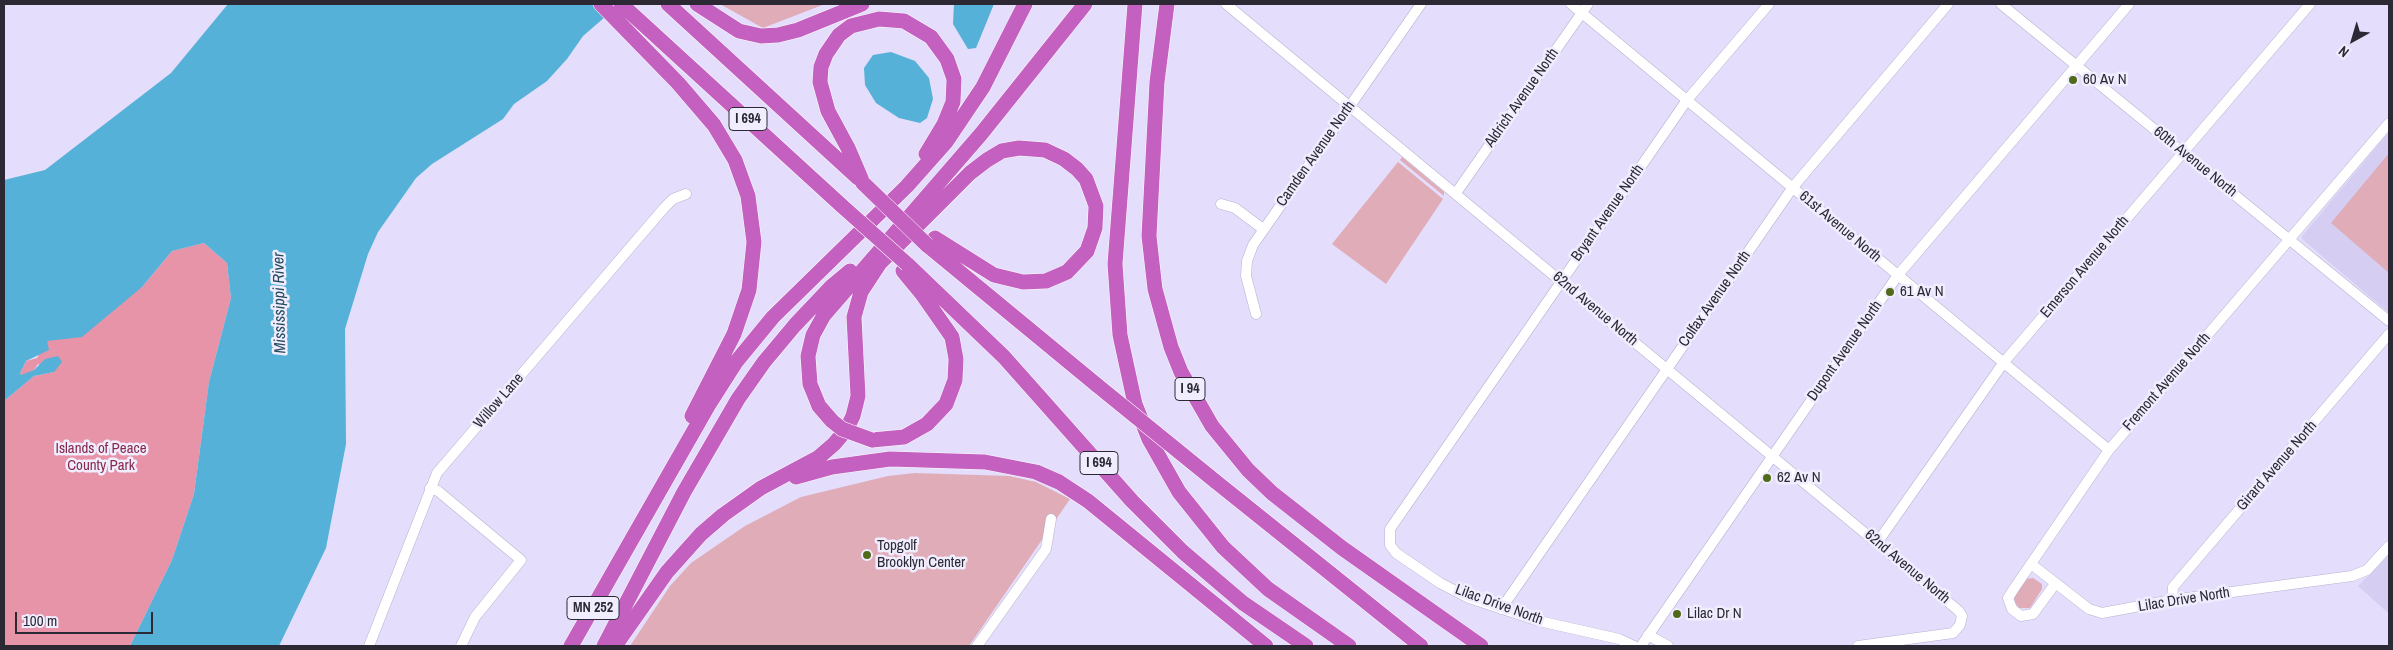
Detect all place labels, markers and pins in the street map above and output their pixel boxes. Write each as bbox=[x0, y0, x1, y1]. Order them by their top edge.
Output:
place label: 60 Av N bbox=[2083, 71, 2127, 89]
marker: 60 Av N bbox=[2067, 74, 2079, 86]
place label: 61 Av N bbox=[1900, 283, 1944, 301]
marker: 61 Av N bbox=[1884, 286, 1896, 298]
place label: 62 Av N bbox=[1777, 469, 1821, 487]
marker: 62 Av N bbox=[1761, 472, 1773, 484]
place label: Topgolf Brooklyn Center bbox=[877, 537, 965, 572]
marker: Topgolf Brooklyn Center bbox=[861, 549, 873, 561]
place label: Lilac Dr N bbox=[1687, 605, 1742, 623]
marker: Lilac Dr N bbox=[1671, 608, 1683, 620]

